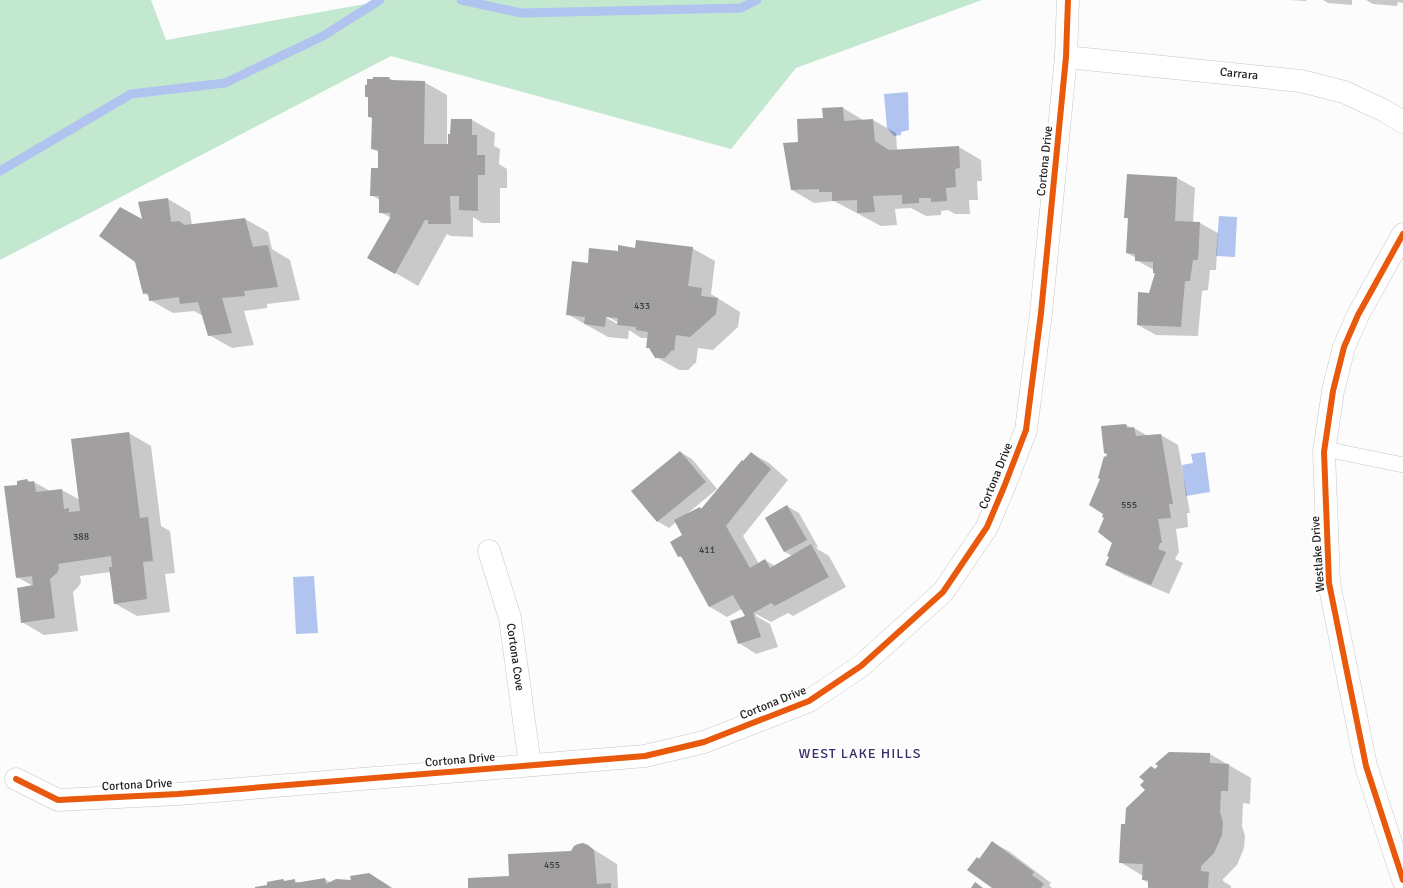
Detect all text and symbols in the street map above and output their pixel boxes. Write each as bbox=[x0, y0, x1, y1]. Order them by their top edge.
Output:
street label: Carrara bbox=[1219, 65, 1259, 83]
street label: Cortona Drive bbox=[1034, 125, 1056, 197]
house number: 433 bbox=[634, 300, 650, 312]
street label: Cortona Drive bbox=[976, 440, 1016, 512]
house number: 555 bbox=[1121, 499, 1137, 511]
street label: Westlake Drive bbox=[1308, 516, 1328, 592]
house number: 388 bbox=[73, 531, 89, 543]
house number: 411 bbox=[699, 544, 715, 556]
street label: Cortona Cove bbox=[503, 622, 527, 692]
street label: Cortona Drive bbox=[737, 683, 809, 723]
district label: WEST LAKE HILLS bbox=[799, 745, 921, 762]
street label: Cortona Drive bbox=[424, 749, 496, 771]
street label: Cortona Drive bbox=[101, 776, 173, 794]
house number: 455 bbox=[544, 859, 560, 871]

